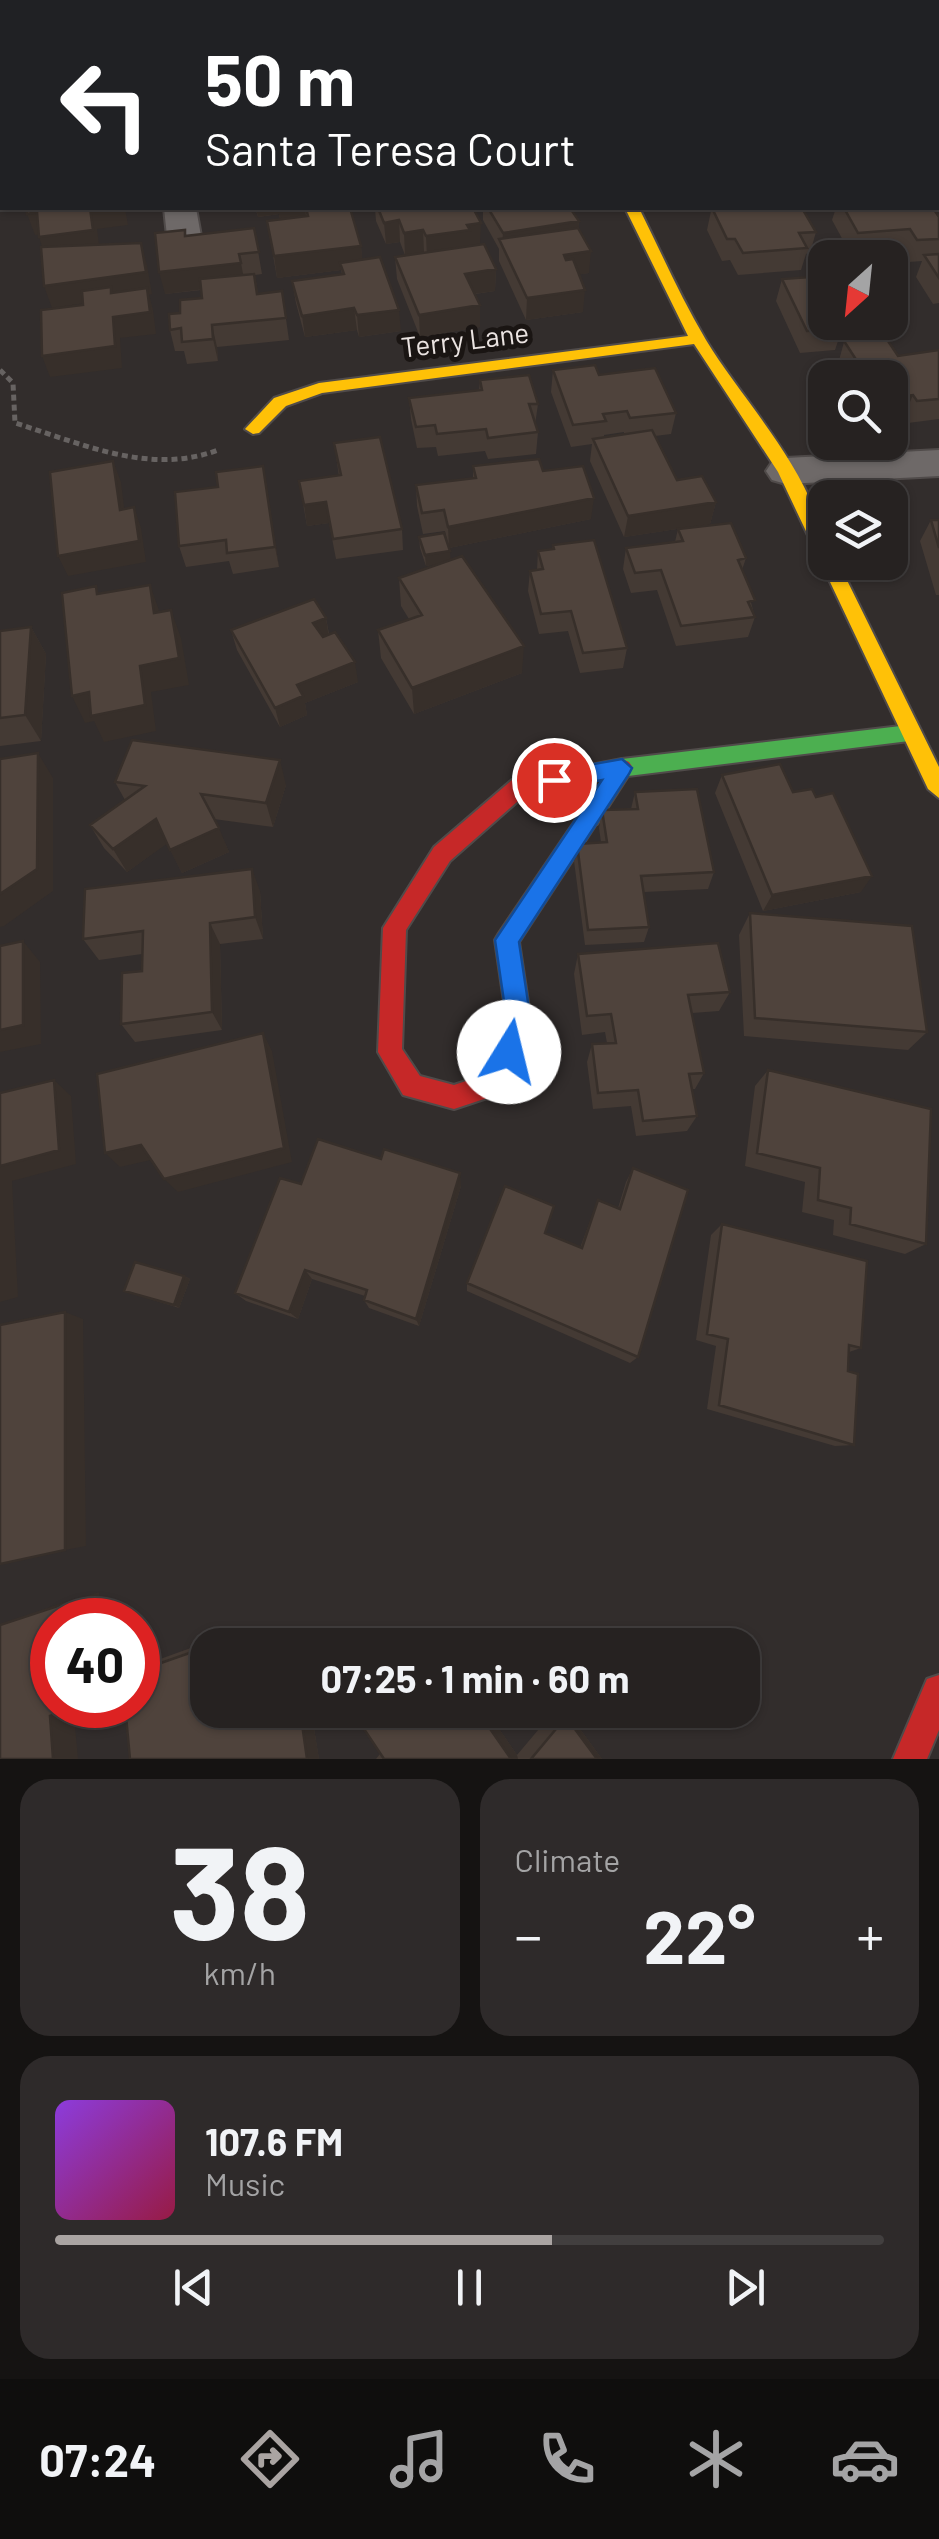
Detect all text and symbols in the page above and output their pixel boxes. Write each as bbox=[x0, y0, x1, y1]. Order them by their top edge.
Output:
text: 50 m bbox=[205, 36, 355, 120]
icon: left bbox=[40, 40, 170, 170]
text: Santa Teresa Court bbox=[205, 121, 576, 175]
north arrow bbox=[808, 240, 908, 340]
map controls bbox=[808, 240, 908, 580]
street label: Terry Lane bbox=[399, 314, 531, 364]
button: search bbox=[808, 360, 908, 460]
button: layers bbox=[808, 480, 908, 580]
pin bbox=[512, 738, 597, 823]
icon: arrive bbox=[527, 753, 582, 808]
position arrow bbox=[457, 1000, 561, 1104]
speed limit sign: 40 bbox=[30, 1598, 160, 1728]
text: 07:25 · 1 min · 60 m bbox=[320, 1655, 630, 1701]
text: 38 bbox=[169, 1810, 310, 1966]
text: Climate bbox=[515, 1840, 620, 1878]
text: 22° bbox=[643, 1889, 755, 1979]
text: − bbox=[515, 1901, 542, 1967]
text: + bbox=[856, 1901, 884, 1967]
text: km/h bbox=[204, 1953, 276, 1991]
text: 107.6 FM bbox=[205, 2118, 343, 2164]
text: Music bbox=[205, 2164, 285, 2202]
icon: previous bbox=[166, 2260, 221, 2315]
icon: pause bbox=[442, 2260, 497, 2315]
icon: next bbox=[718, 2260, 773, 2315]
icon: directions bbox=[235, 2424, 305, 2494]
icon: music bbox=[384, 2424, 454, 2494]
icon: phone bbox=[532, 2424, 602, 2494]
icon: climate bbox=[681, 2424, 751, 2494]
icon: car bbox=[830, 2424, 900, 2494]
text: 07:24 bbox=[39, 2432, 156, 2486]

